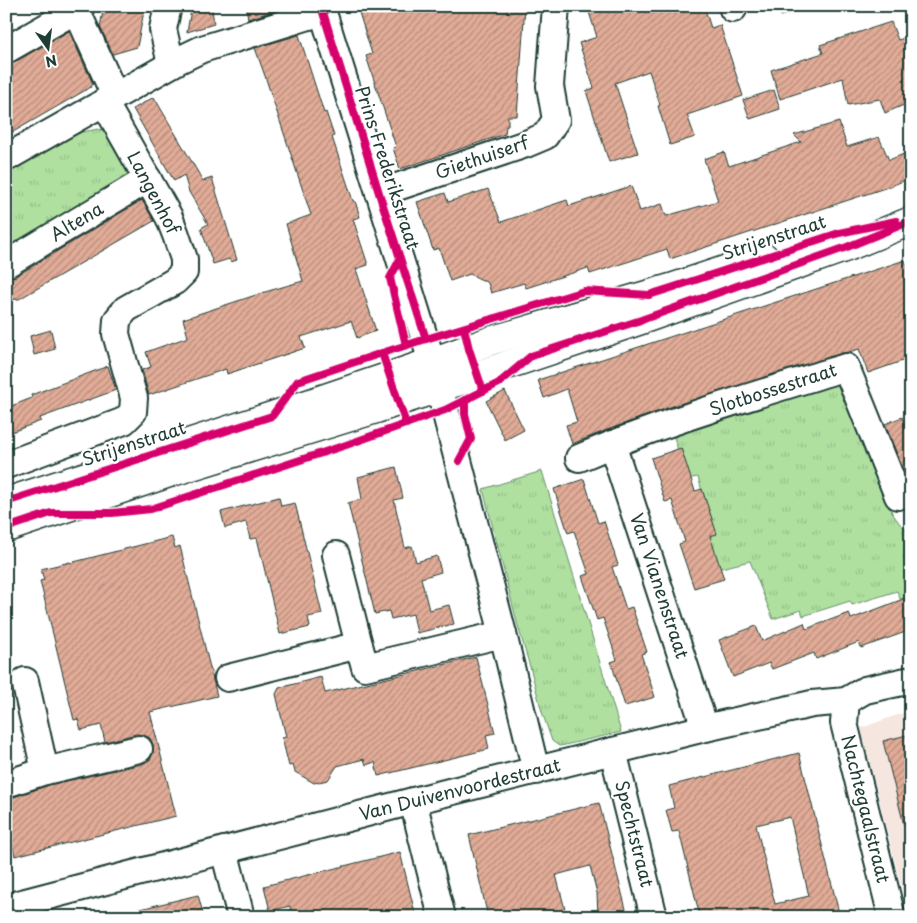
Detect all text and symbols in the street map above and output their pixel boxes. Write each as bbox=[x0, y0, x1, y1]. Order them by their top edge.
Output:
north arrow bbox=[22, 22, 72, 72]
text: N bbox=[43, 50, 59, 73]
street label: Prins Frederikstraat bbox=[349, 82, 428, 253]
street label: Giethuiserf bbox=[431, 127, 533, 185]
street label: Langenhof bbox=[121, 146, 188, 240]
street label: Altena bbox=[44, 194, 109, 247]
street label: Strijenstraat bbox=[718, 207, 829, 266]
street label: Slotbossestraat bbox=[705, 355, 840, 422]
street label: Strijenstraat bbox=[78, 413, 189, 472]
street label: Van Vianenstraat bbox=[624, 509, 697, 662]
street label: Nachtegaalstraat bbox=[835, 732, 898, 886]
street label: Van Duivenvoordestraat bbox=[356, 750, 563, 827]
street label: Spechtstraat bbox=[609, 777, 662, 890]

